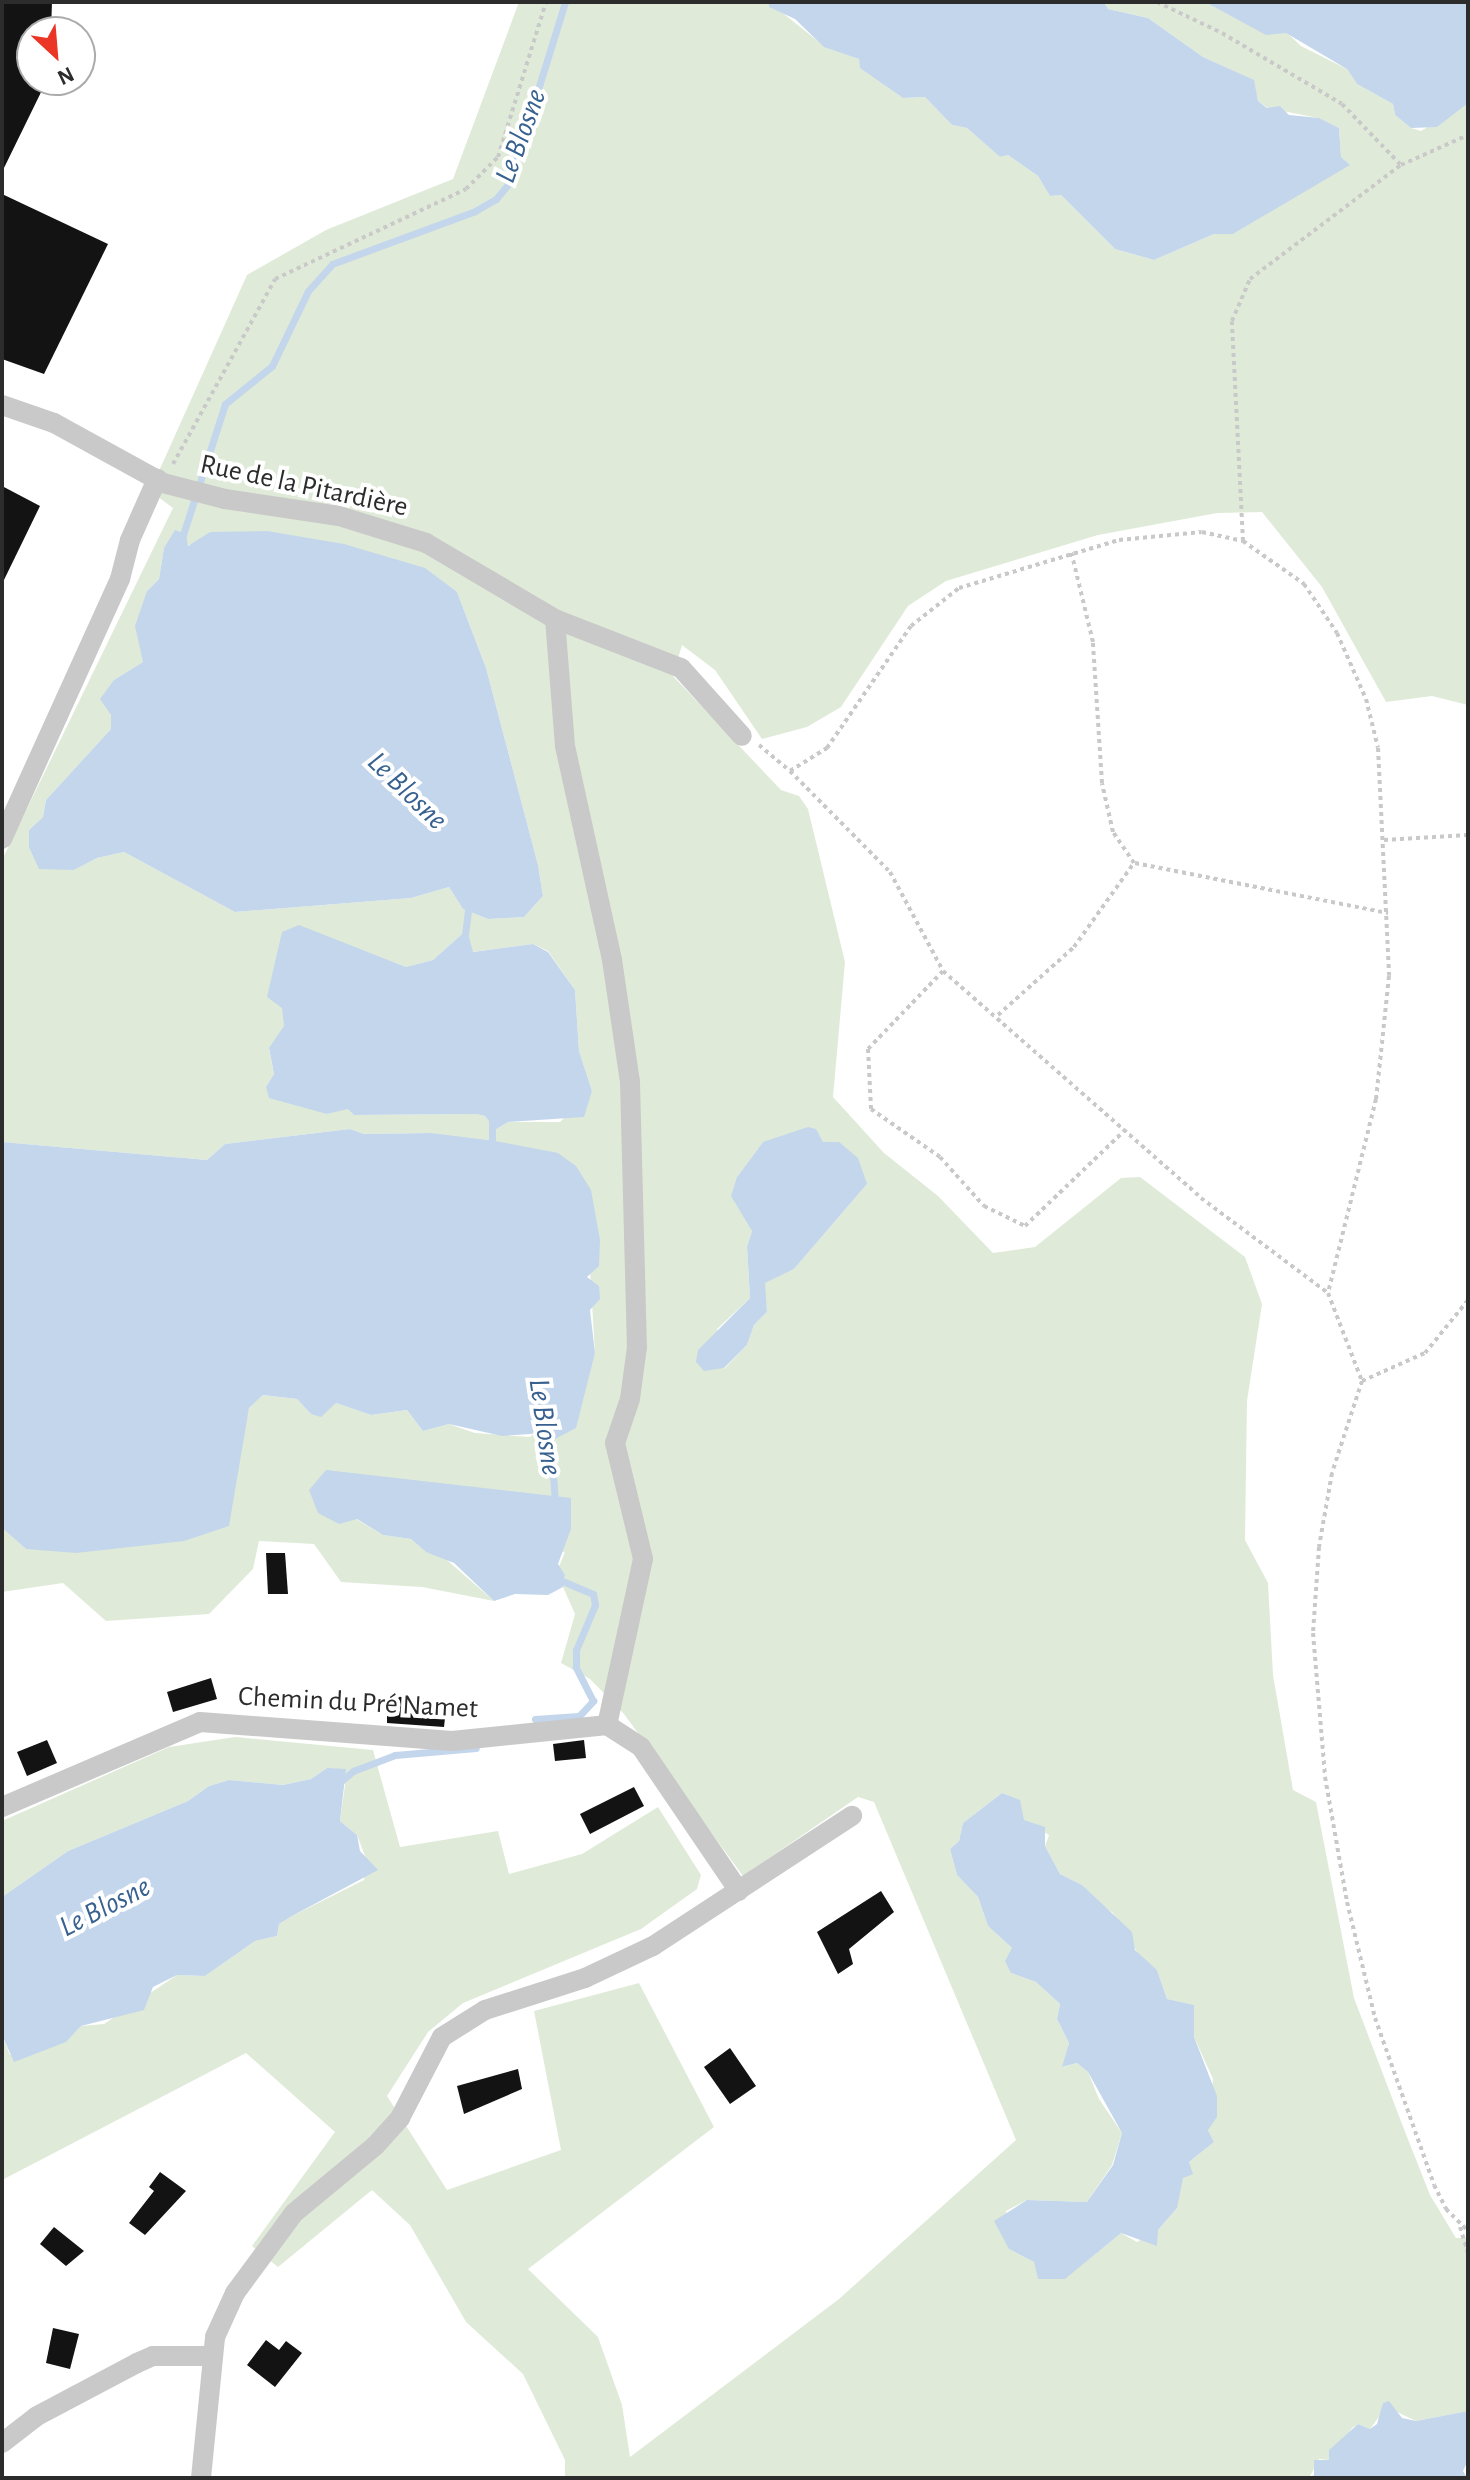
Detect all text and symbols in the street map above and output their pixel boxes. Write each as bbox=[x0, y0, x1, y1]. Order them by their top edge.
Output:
north arrow bbox=[16, 16, 96, 96]
text: N bbox=[54, 63, 77, 89]
water label: Le Blosne bbox=[487, 84, 555, 188]
street label: Rue de la Pitardière bbox=[197, 448, 411, 524]
water label: Le Blosne bbox=[359, 744, 455, 838]
water label: Le Blosne bbox=[520, 1376, 570, 1478]
street label: Chemin du Pré Namet bbox=[237, 1680, 479, 1726]
water label: Le Blosne bbox=[53, 1869, 157, 1945]

